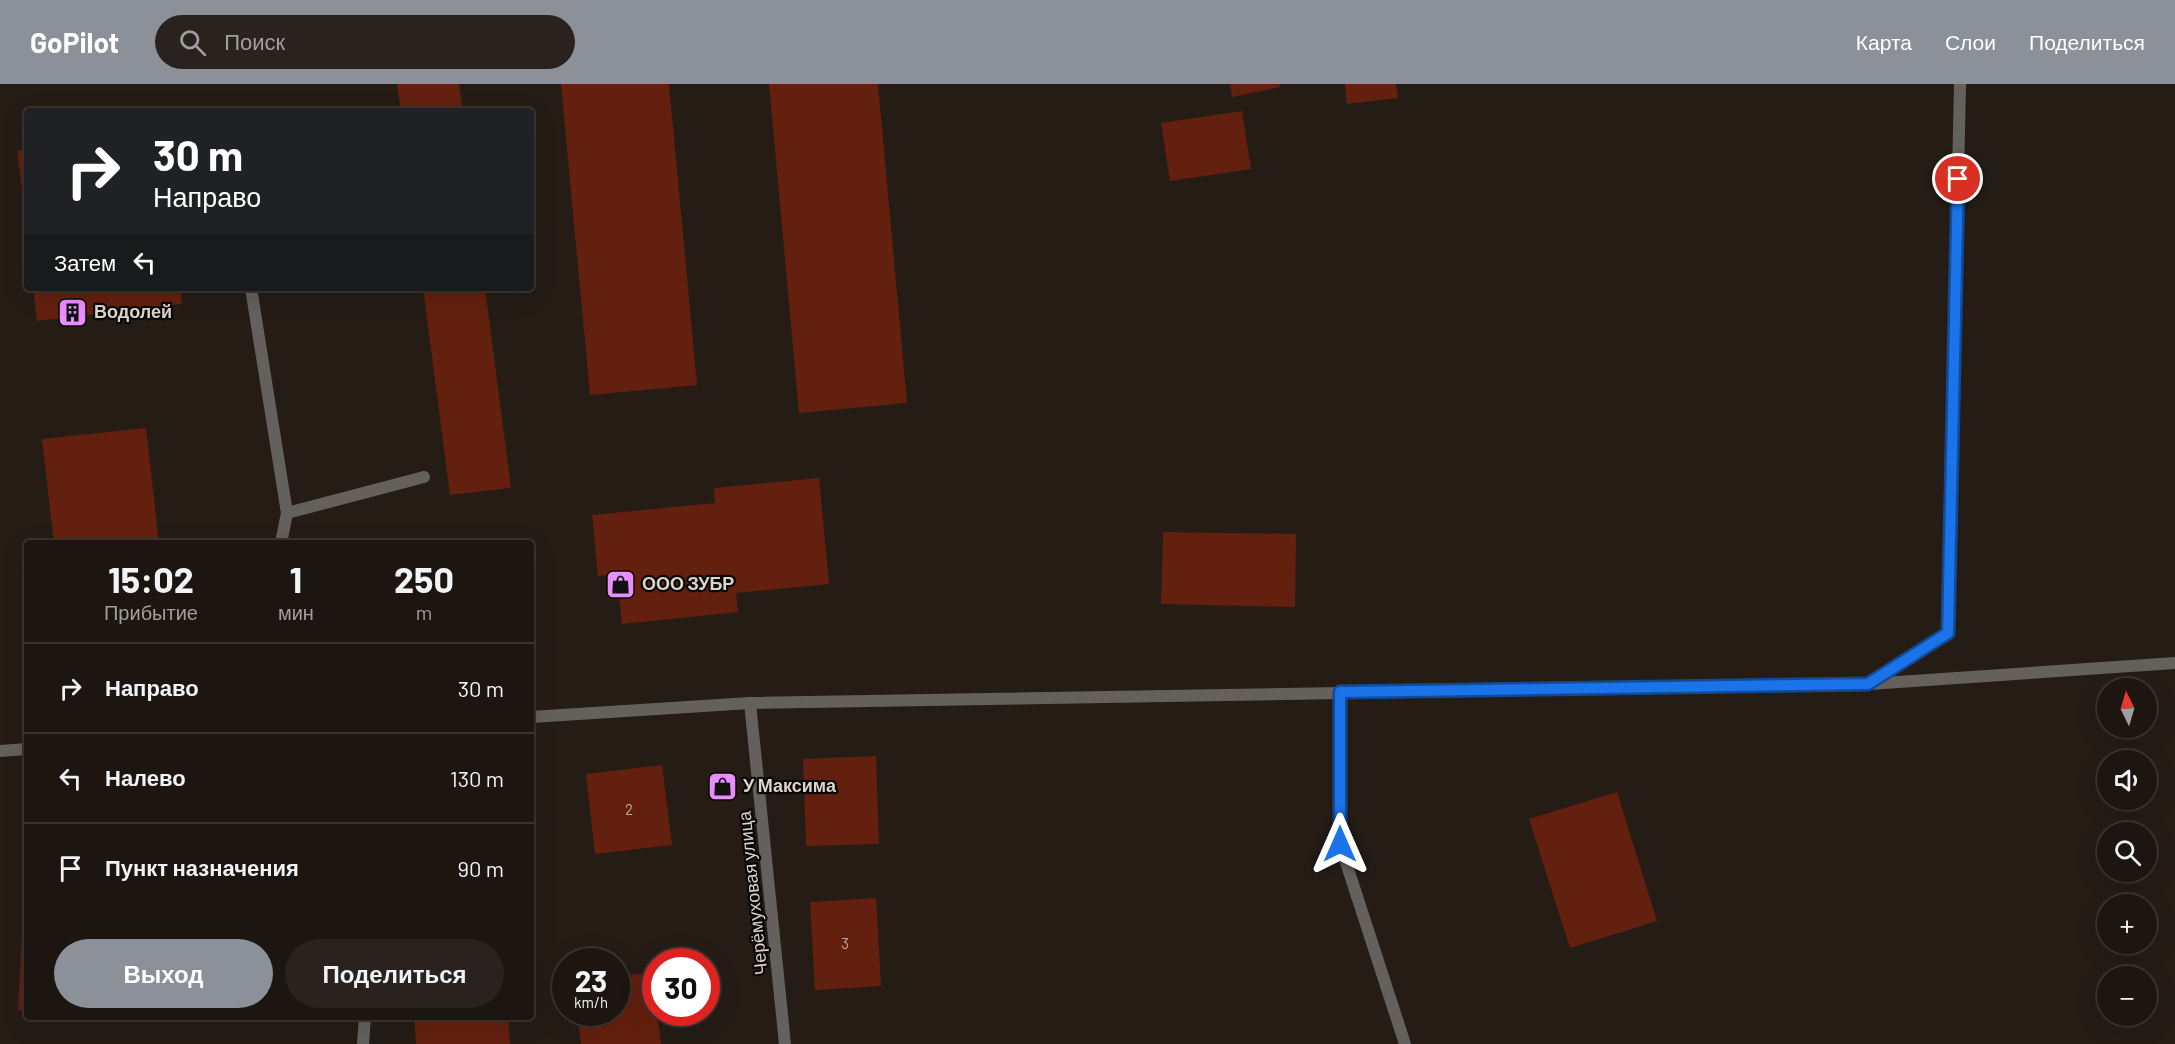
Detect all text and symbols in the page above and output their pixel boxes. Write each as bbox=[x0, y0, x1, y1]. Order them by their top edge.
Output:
search box bbox=[155, 15, 575, 69]
text: GoPilot bbox=[30, 25, 119, 59]
icon: search bbox=[176, 26, 209, 59]
text: Поиск bbox=[224, 28, 285, 54]
text: Карта bbox=[1856, 29, 1912, 54]
text: Слои bbox=[1945, 29, 1996, 54]
text: Поделиться bbox=[2029, 29, 2145, 54]
text: 30 m bbox=[153, 129, 243, 179]
icon: right bbox=[54, 132, 132, 210]
pin bbox=[1932, 153, 1983, 204]
icon: arrive bbox=[1941, 162, 1974, 195]
text: Направо bbox=[153, 180, 261, 212]
icon: left bbox=[128, 246, 161, 279]
text: Затем bbox=[54, 249, 116, 275]
building icon: Водолей bbox=[57, 296, 89, 328]
place label: Водолей bbox=[94, 300, 172, 322]
text: 15:02 bbox=[108, 557, 194, 600]
text: 1 bbox=[290, 557, 302, 600]
text: 250 bbox=[394, 557, 454, 600]
shop icon: ООО ЗУБР bbox=[605, 568, 637, 600]
place label: ООО ЗУБР bbox=[642, 572, 734, 594]
text: Прибытие bbox=[104, 600, 198, 624]
text: мин bbox=[278, 600, 314, 624]
text: m bbox=[416, 600, 432, 624]
icon: right bbox=[54, 672, 87, 705]
text: Направо bbox=[105, 674, 199, 700]
text: 30 m bbox=[458, 675, 504, 701]
north arrow bbox=[2097, 678, 2157, 738]
map controls bbox=[2097, 678, 2157, 1026]
button: sound bbox=[2097, 750, 2157, 810]
icon: left bbox=[54, 762, 87, 795]
text: Налево bbox=[105, 764, 186, 790]
text: 130 m bbox=[450, 765, 504, 791]
shop icon: У Максима bbox=[706, 770, 738, 802]
place label: У Максима bbox=[743, 774, 837, 796]
house number: 2 bbox=[625, 800, 633, 818]
street label: Черёмуховая улица bbox=[732, 809, 772, 976]
position arrow bbox=[1308, 812, 1372, 876]
button: search bbox=[2097, 822, 2157, 882]
icon: arrive bbox=[54, 852, 87, 885]
text: Пункт назначения bbox=[105, 854, 299, 880]
text: 90 m bbox=[458, 855, 504, 881]
button: + bbox=[2097, 894, 2157, 954]
house number: 3 bbox=[841, 934, 849, 952]
button: Выход bbox=[54, 939, 273, 1008]
button: Поделиться bbox=[285, 939, 504, 1008]
speed limit sign: 30 bbox=[642, 948, 720, 1026]
text: 23 bbox=[575, 962, 607, 998]
button: − bbox=[2097, 966, 2157, 1026]
text: km/h bbox=[574, 993, 608, 1011]

